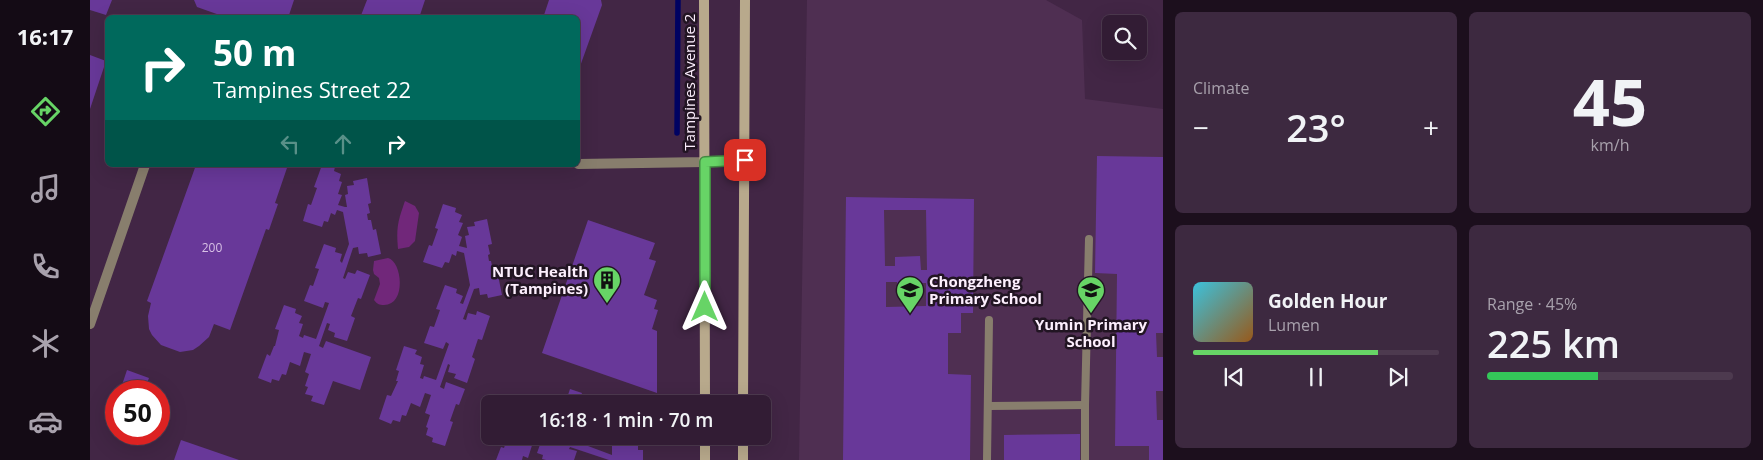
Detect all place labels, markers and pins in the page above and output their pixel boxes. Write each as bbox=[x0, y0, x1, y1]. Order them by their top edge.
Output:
pin bbox=[724, 139, 766, 181]
place label: NTUC Health (Tampines) bbox=[492, 261, 588, 298]
building icon: NTUC Health (Tampines) bbox=[592, 265, 622, 304]
place label: Chongzheng Primary School bbox=[929, 271, 1042, 308]
school or university icon: Chongzheng Primary School bbox=[895, 275, 925, 314]
school or university icon: Yumin Primary School bbox=[1076, 275, 1106, 314]
place label: Yumin Primary School bbox=[1035, 314, 1148, 351]

